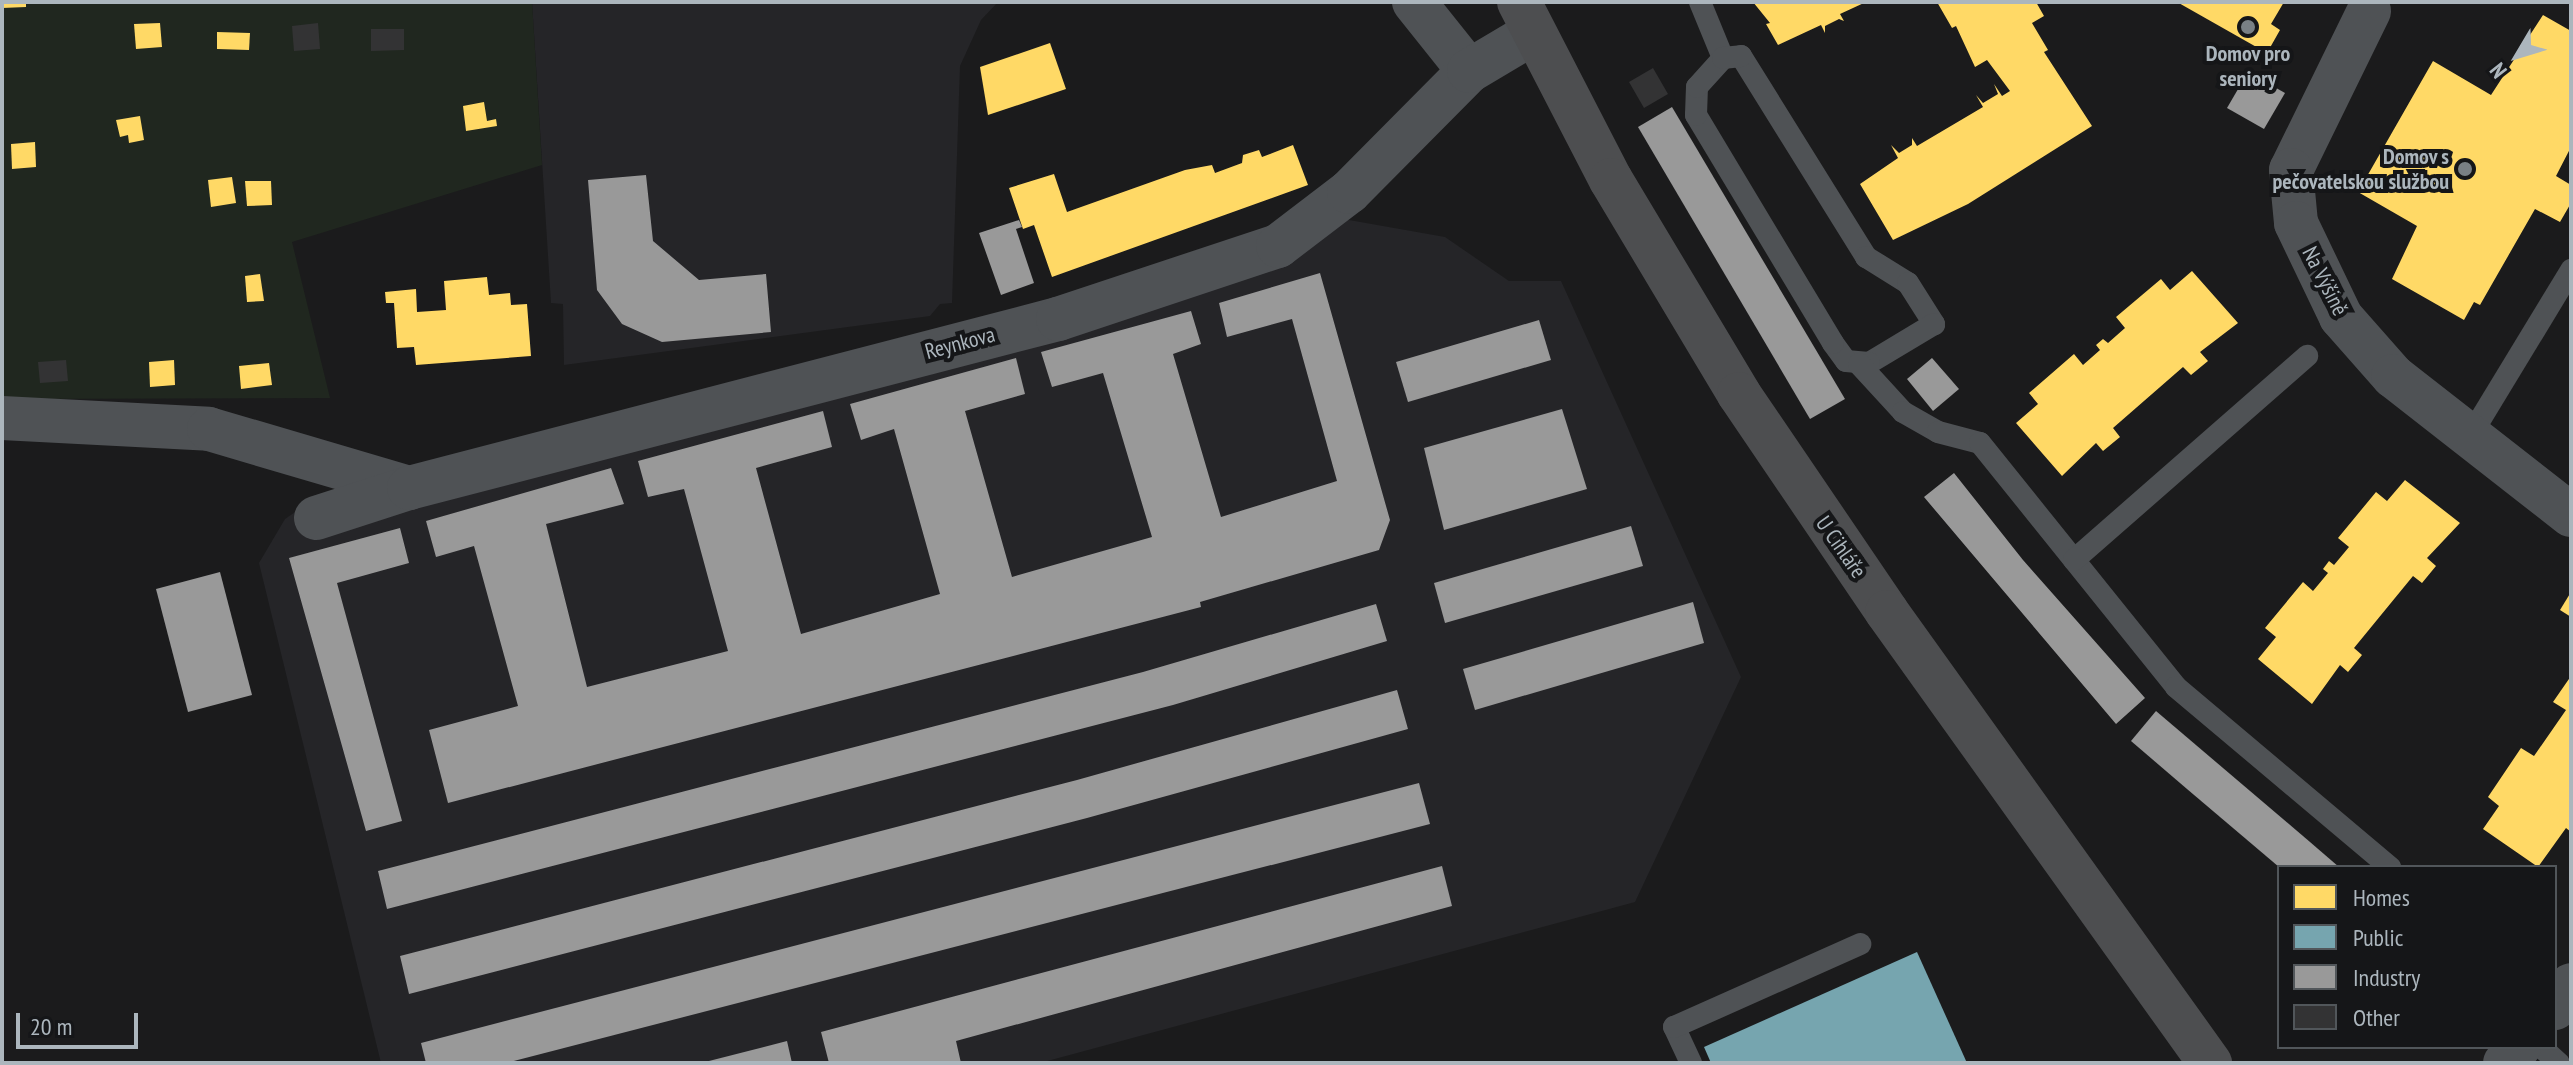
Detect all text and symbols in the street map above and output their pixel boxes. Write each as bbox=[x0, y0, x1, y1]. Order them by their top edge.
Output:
north arrow bbox=[2477, 16, 2557, 96]
marker: Domov pro seniory bbox=[2239, 18, 2257, 36]
place label: Domov pro seniory bbox=[2205, 40, 2291, 92]
text: N bbox=[2483, 57, 2513, 84]
place label: Domov s pečovatelskou službou bbox=[2272, 143, 2449, 194]
marker: Domov s pečovatelskou službou bbox=[2456, 160, 2474, 178]
street label: Na Výšině bbox=[2296, 242, 2354, 320]
street label: Reynkova bbox=[922, 321, 998, 365]
street label: U Cihláře bbox=[1810, 511, 1872, 583]
legend bbox=[2277, 865, 2557, 1049]
text: Homes bbox=[2353, 882, 2410, 913]
text: Public bbox=[2353, 922, 2403, 953]
text: Industry bbox=[2353, 962, 2420, 993]
scale bar bbox=[20, 997, 142, 1047]
text: Other bbox=[2353, 1002, 2400, 1033]
text: 20 m bbox=[30, 1011, 72, 1042]

